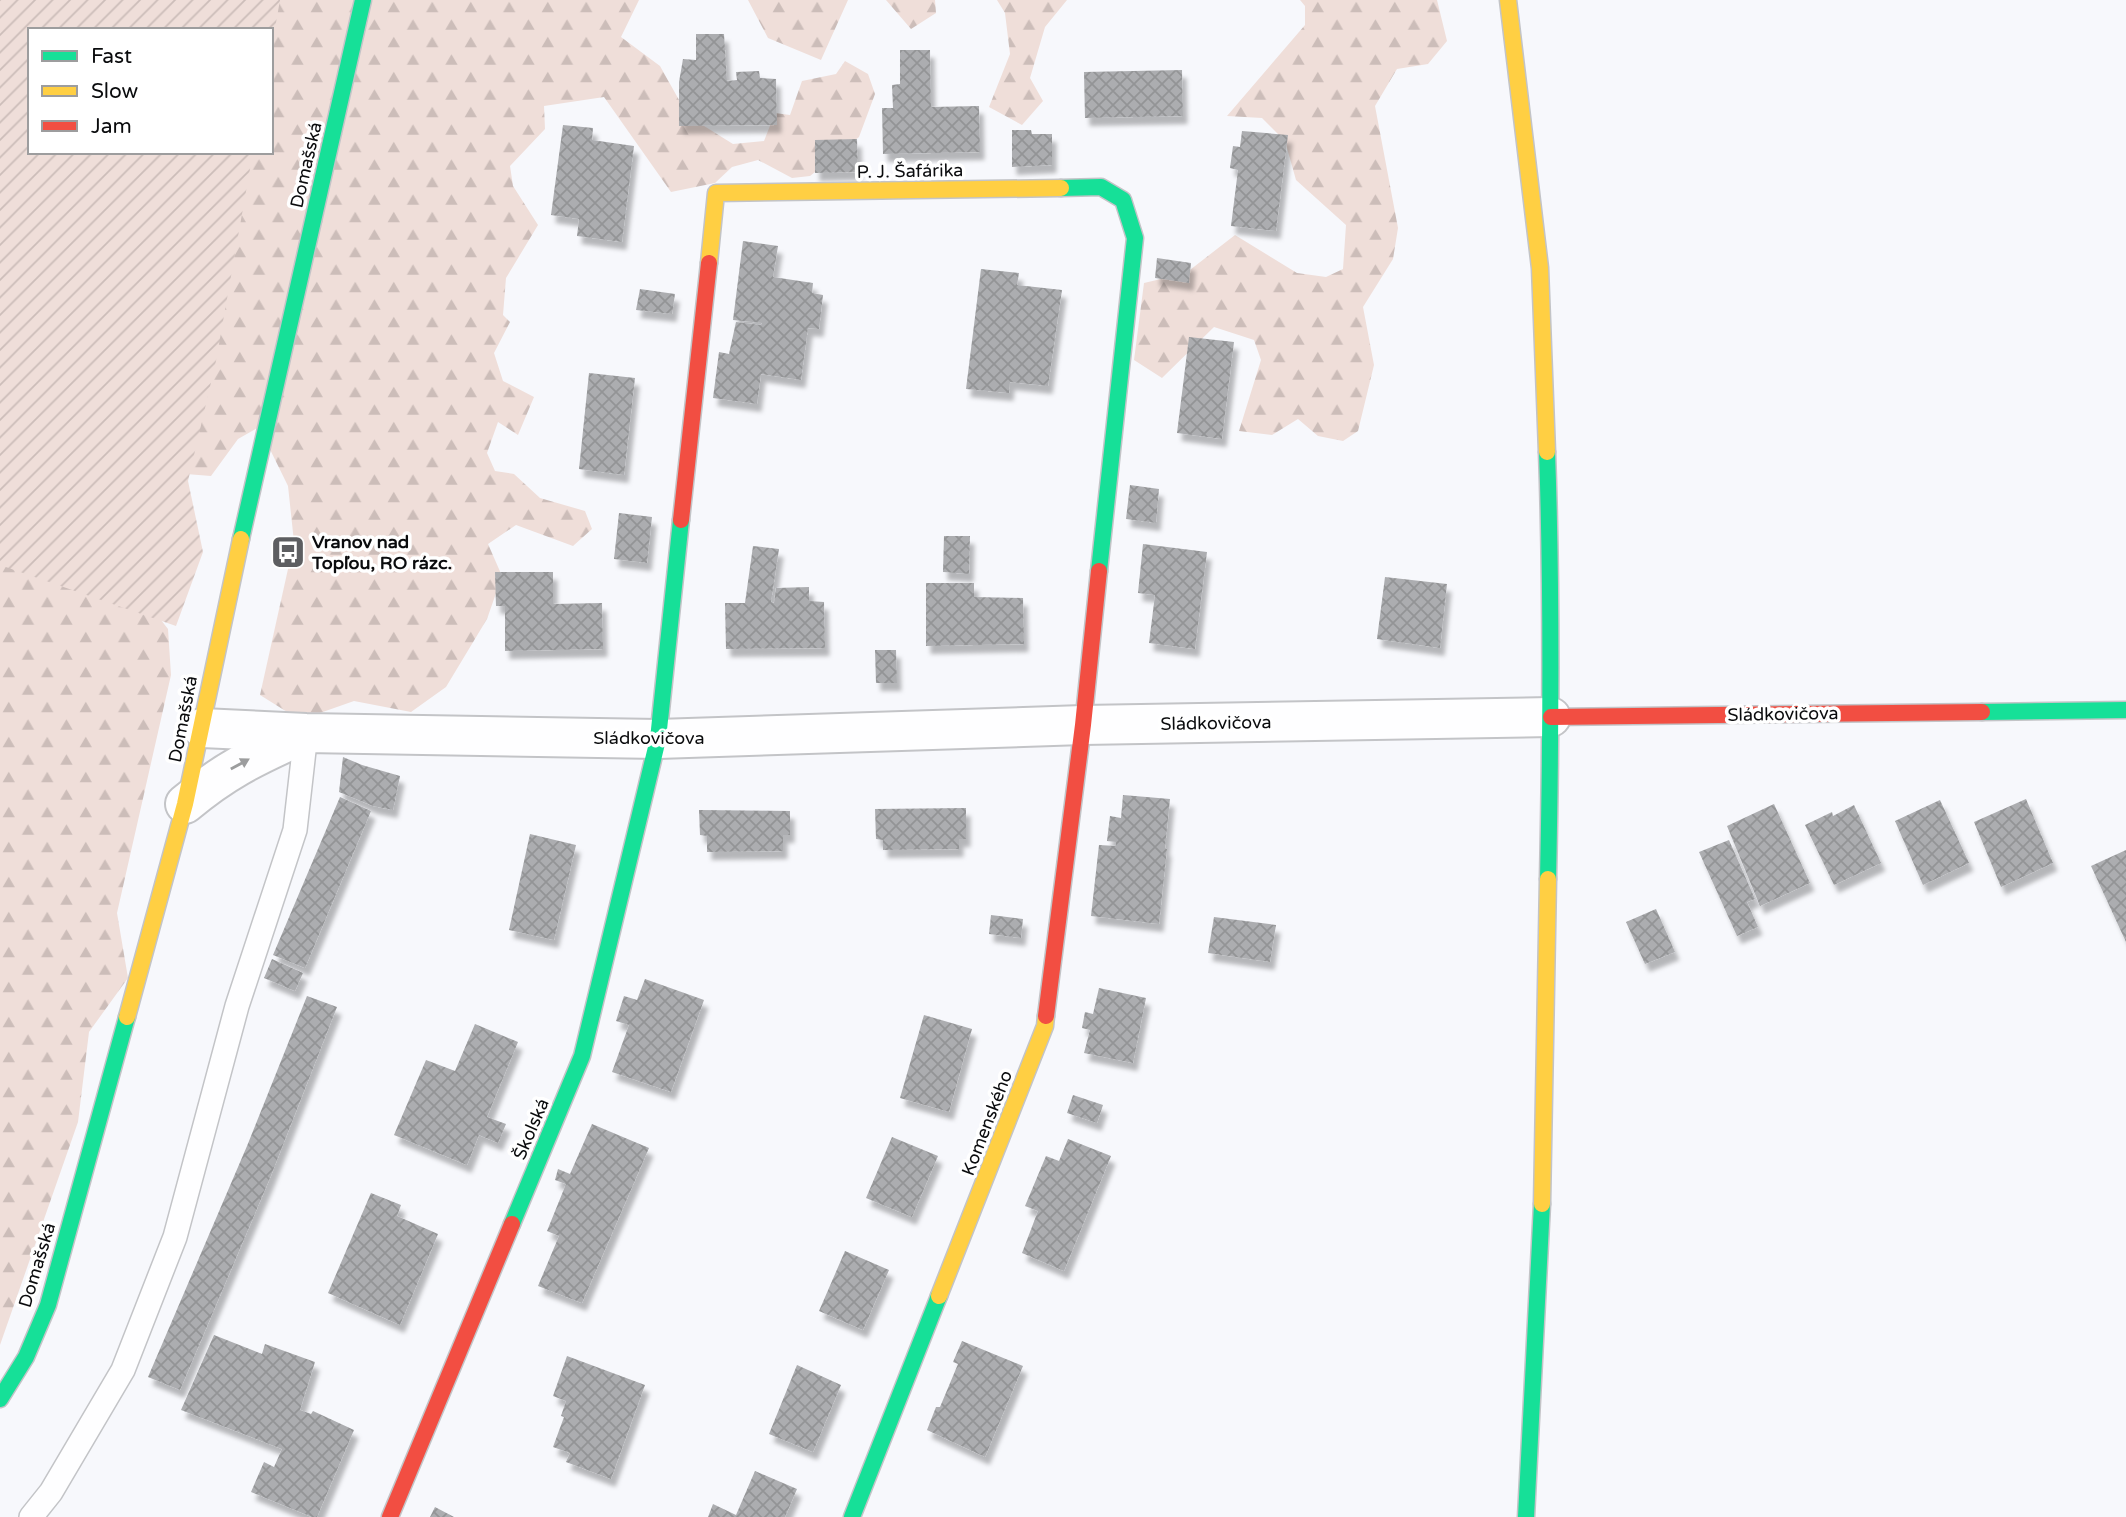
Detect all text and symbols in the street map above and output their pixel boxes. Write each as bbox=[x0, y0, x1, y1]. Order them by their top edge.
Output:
legend bbox=[28, 28, 273, 154]
text: Fast bbox=[91, 44, 132, 69]
text: Slow bbox=[91, 79, 139, 104]
text: Jam bbox=[91, 114, 132, 139]
street label: Domašská bbox=[285, 120, 327, 210]
street label: P. J. Šafárika bbox=[857, 159, 963, 183]
place label: Vranov nad Topľou, RO rázc. bbox=[311, 531, 452, 574]
bus stop icon: Vranov nad Topľou, RO rázc. bbox=[269, 533, 307, 571]
street label: Domašská bbox=[164, 674, 202, 764]
street label: Sládkovičova bbox=[1727, 702, 1839, 726]
street label: Sládkovičova bbox=[1160, 711, 1272, 735]
street label: Sládkovičova bbox=[593, 727, 705, 749]
one-way arrow bbox=[231, 758, 250, 770]
street label: Komenského bbox=[957, 1067, 1017, 1179]
street label: Školská bbox=[508, 1095, 554, 1163]
street label: Domašská bbox=[14, 1220, 60, 1310]

